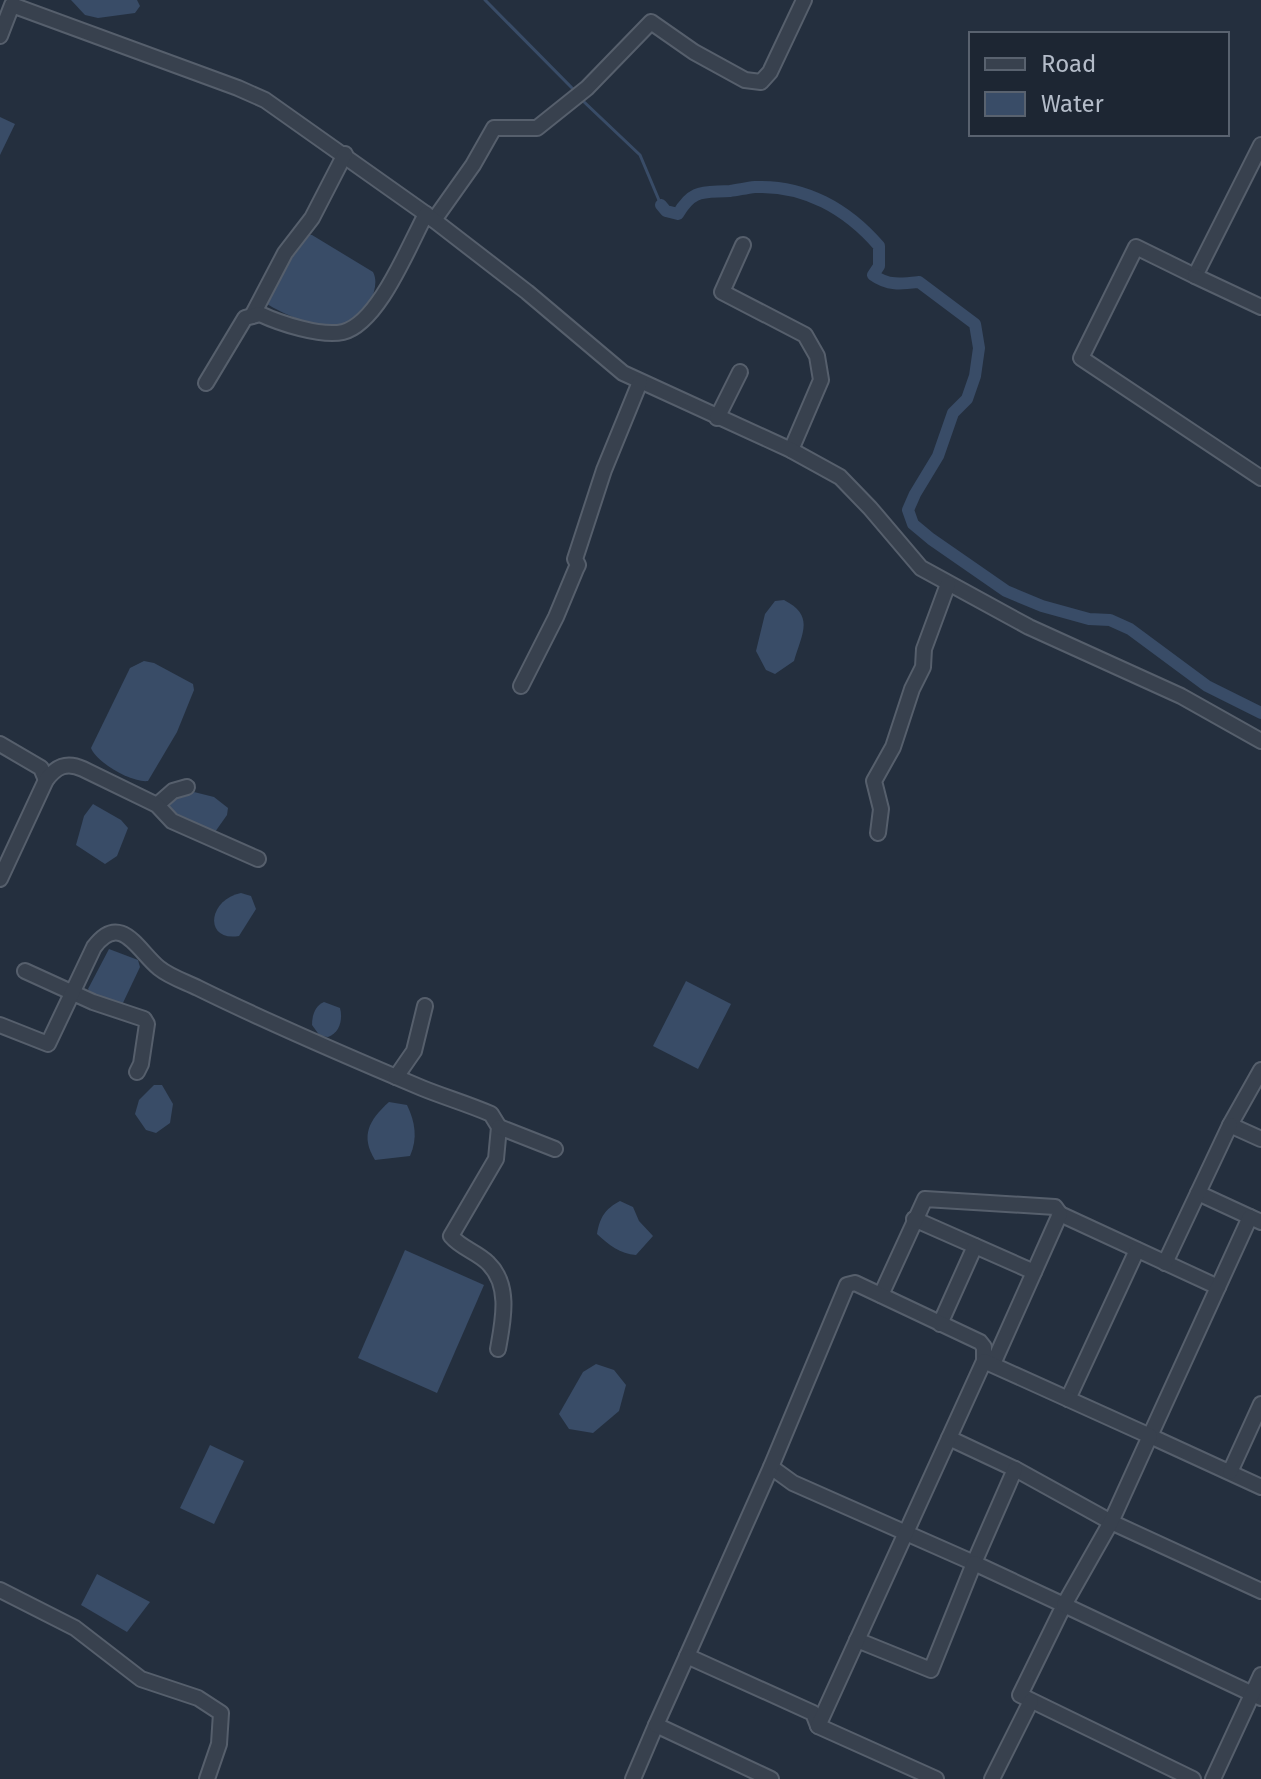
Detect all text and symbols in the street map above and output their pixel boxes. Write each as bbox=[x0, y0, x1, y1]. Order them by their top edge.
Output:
legend bbox=[969, 32, 1229, 136]
text: Road bbox=[1041, 50, 1096, 78]
text: Water bbox=[1041, 90, 1105, 118]

